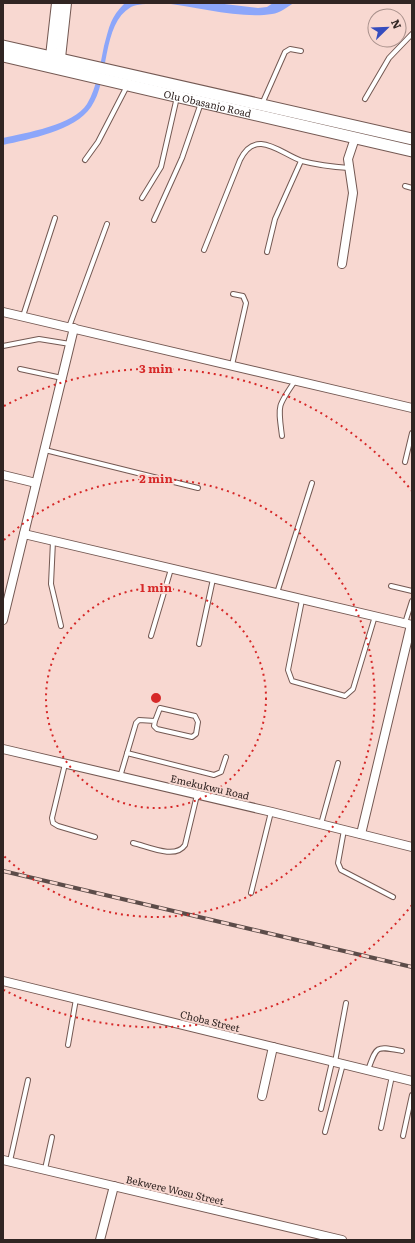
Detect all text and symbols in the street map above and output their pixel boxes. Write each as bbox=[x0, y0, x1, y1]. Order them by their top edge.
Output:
north arrow bbox=[367, 8, 407, 48]
text: N bbox=[388, 16, 406, 31]
street label: Olu Obasanjo Road bbox=[162, 86, 253, 120]
text: 3 min bbox=[139, 359, 174, 377]
text: 2 min bbox=[139, 469, 173, 487]
text: 1 min bbox=[140, 578, 173, 596]
centre of rings bbox=[149, 691, 163, 705]
street label: Emekukwu Road bbox=[169, 770, 251, 803]
street label: Choba Street bbox=[179, 1006, 242, 1035]
street label: Bekwere Wosu Street bbox=[125, 1171, 226, 1208]

